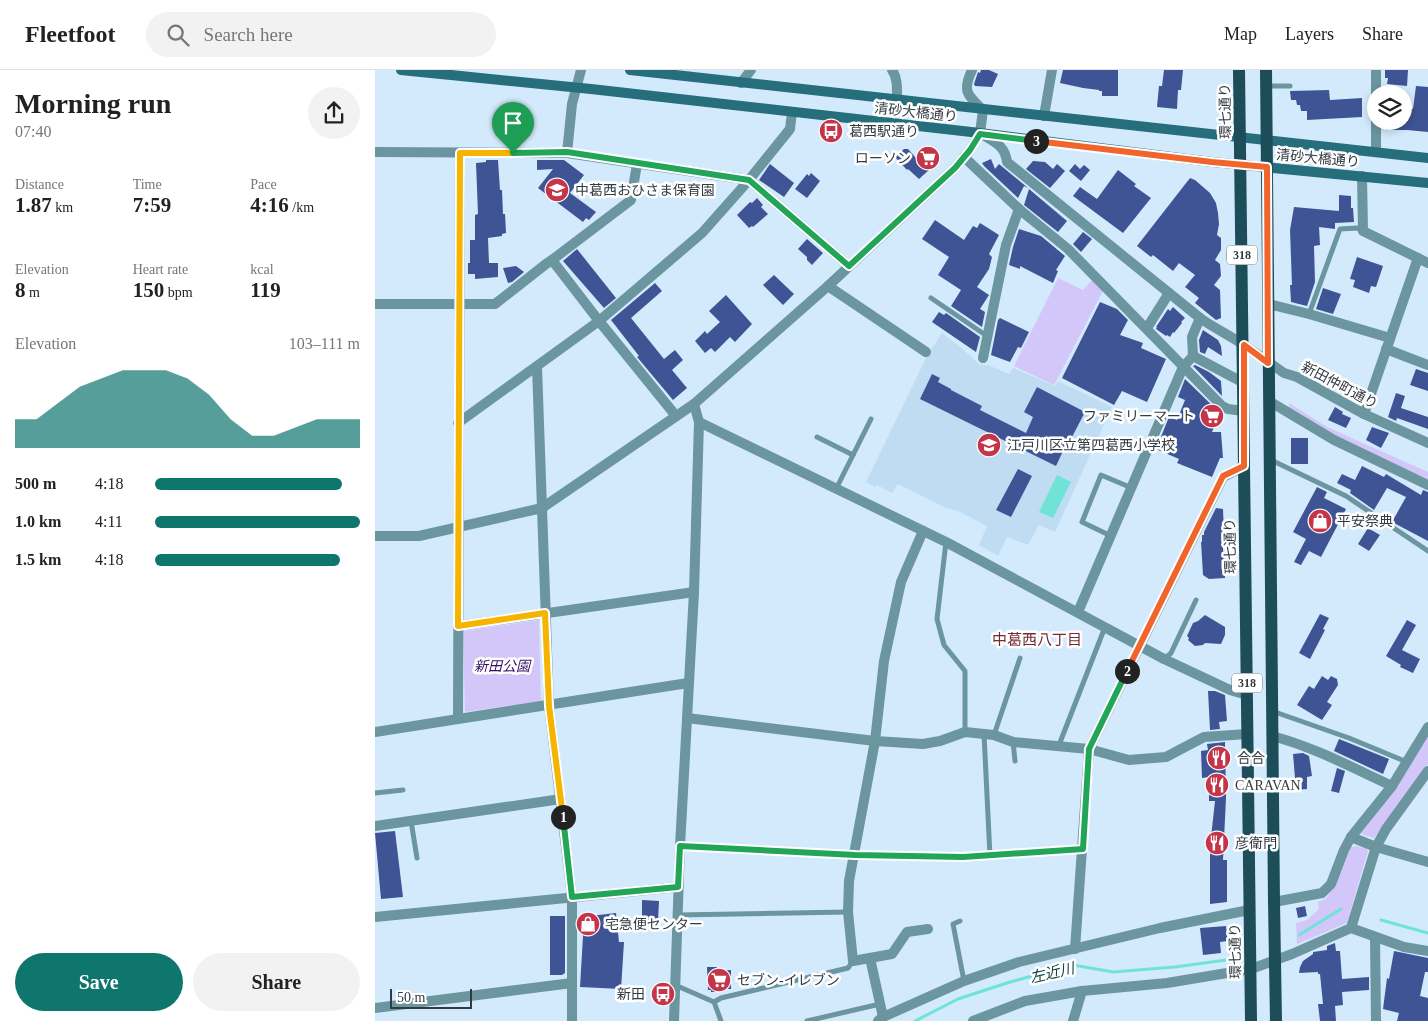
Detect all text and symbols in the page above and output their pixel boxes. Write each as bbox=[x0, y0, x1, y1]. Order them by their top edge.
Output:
search box bbox=[146, 12, 496, 57]
text: Fleetfoot bbox=[25, 21, 116, 47]
icon: search bbox=[164, 21, 192, 49]
text: Search here bbox=[204, 24, 293, 45]
text: Map bbox=[1224, 24, 1257, 44]
text: Layers bbox=[1285, 24, 1334, 44]
text: Share bbox=[1362, 24, 1403, 44]
street label: 環七通り bbox=[1218, 83, 1233, 139]
map controls bbox=[1367, 85, 1412, 130]
button: layers bbox=[1367, 85, 1412, 130]
button: share bbox=[308, 87, 360, 139]
text: Morning run bbox=[15, 88, 171, 119]
street label: 清砂大橋通り bbox=[873, 101, 959, 124]
pin bbox=[492, 102, 534, 153]
icon: arrive bbox=[499, 109, 527, 137]
bus stop icon: 葛西駅通り bbox=[818, 118, 844, 144]
text: 07:40 bbox=[15, 123, 51, 140]
place label: 葛西駅通り bbox=[849, 124, 919, 139]
pin: 3 bbox=[1023, 128, 1049, 154]
text: 3 bbox=[1033, 134, 1040, 149]
supermarket icon: ローソン bbox=[915, 145, 941, 171]
street label: 清砂大橋通り bbox=[1275, 147, 1360, 170]
place label: ローソン bbox=[855, 151, 911, 166]
text: Distance bbox=[15, 177, 64, 192]
text: Time bbox=[133, 177, 162, 192]
text: Pace bbox=[250, 177, 277, 192]
school or university icon: 中葛西おひさま保育園 bbox=[544, 177, 570, 203]
place label: 中葛西おひさま保育園 bbox=[575, 183, 715, 198]
text: 1.87 bbox=[15, 193, 52, 217]
text: 7:59 bbox=[133, 193, 171, 217]
text: 4:16 bbox=[250, 193, 289, 217]
text: km bbox=[52, 200, 73, 215]
text: /km bbox=[289, 200, 314, 215]
road number: 318 bbox=[1227, 246, 1257, 264]
text: Elevation bbox=[15, 262, 69, 277]
text: Heart rate bbox=[133, 262, 188, 277]
text: kcal bbox=[250, 262, 274, 277]
text: 8 bbox=[15, 278, 26, 302]
text: 150 bbox=[133, 278, 164, 302]
text: 119 bbox=[250, 278, 281, 302]
text: m bbox=[26, 285, 40, 300]
text: bpm bbox=[164, 285, 193, 300]
text: Elevation bbox=[15, 335, 76, 352]
text: 103–111 m bbox=[289, 335, 360, 352]
street label: 新田仲町通り bbox=[1299, 358, 1381, 412]
supermarket icon: ファミリーマート bbox=[1199, 403, 1225, 429]
place label: ファミリーマート bbox=[1083, 409, 1195, 424]
school or university icon: 江戸川区立第四葛西小学校 bbox=[976, 432, 1002, 458]
place label: 江戸川区立第四葛西小学校 bbox=[1007, 437, 1175, 453]
text: 500 m bbox=[15, 475, 56, 492]
text: 4:18 bbox=[95, 475, 123, 492]
shop icon: 平安祭典 bbox=[1307, 508, 1333, 534]
text: 1.0 km bbox=[15, 513, 61, 530]
text: 4:11 bbox=[95, 513, 123, 530]
place label: 平安祭典 bbox=[1337, 513, 1393, 529]
street label: 環七通り bbox=[1223, 518, 1238, 574]
text: 1.5 km bbox=[15, 551, 61, 568]
text: 4:18 bbox=[95, 551, 123, 568]
district label: 中葛西八丁目 bbox=[992, 632, 1082, 648]
pin: 2 bbox=[1115, 658, 1139, 684]
park label: 新田公園 bbox=[474, 659, 532, 674]
text: 2 bbox=[1124, 664, 1131, 679]
road number: 318 bbox=[1232, 674, 1262, 692]
restaurant icon: 合合 bbox=[1206, 745, 1232, 771]
place label: 合合 bbox=[1237, 751, 1265, 766]
restaurant icon: CARAVAN bbox=[1204, 772, 1230, 798]
place label: CARAVAN bbox=[1235, 778, 1301, 793]
pin: 1 bbox=[551, 804, 575, 830]
text: 1 bbox=[560, 810, 567, 825]
restaurant icon: 彦衛門 bbox=[1204, 830, 1230, 856]
place label: 彦衛門 bbox=[1235, 836, 1277, 851]
shop icon: 宅急便センター bbox=[575, 911, 601, 937]
place label: 宅急便センター bbox=[605, 917, 703, 932]
street label: 環七通り bbox=[1228, 923, 1243, 979]
button: Save bbox=[15, 953, 183, 1011]
button: Share bbox=[193, 953, 360, 1011]
water label: 左近川 bbox=[1028, 960, 1078, 986]
supermarket icon: セブン-イレブン bbox=[706, 967, 732, 993]
place label: セブン-イレブン bbox=[737, 972, 840, 988]
bus stop icon: 新田 bbox=[650, 981, 676, 1007]
scale bar bbox=[390, 986, 473, 1009]
place label: 新田 bbox=[617, 987, 645, 1002]
text: 50 m bbox=[397, 990, 425, 1005]

